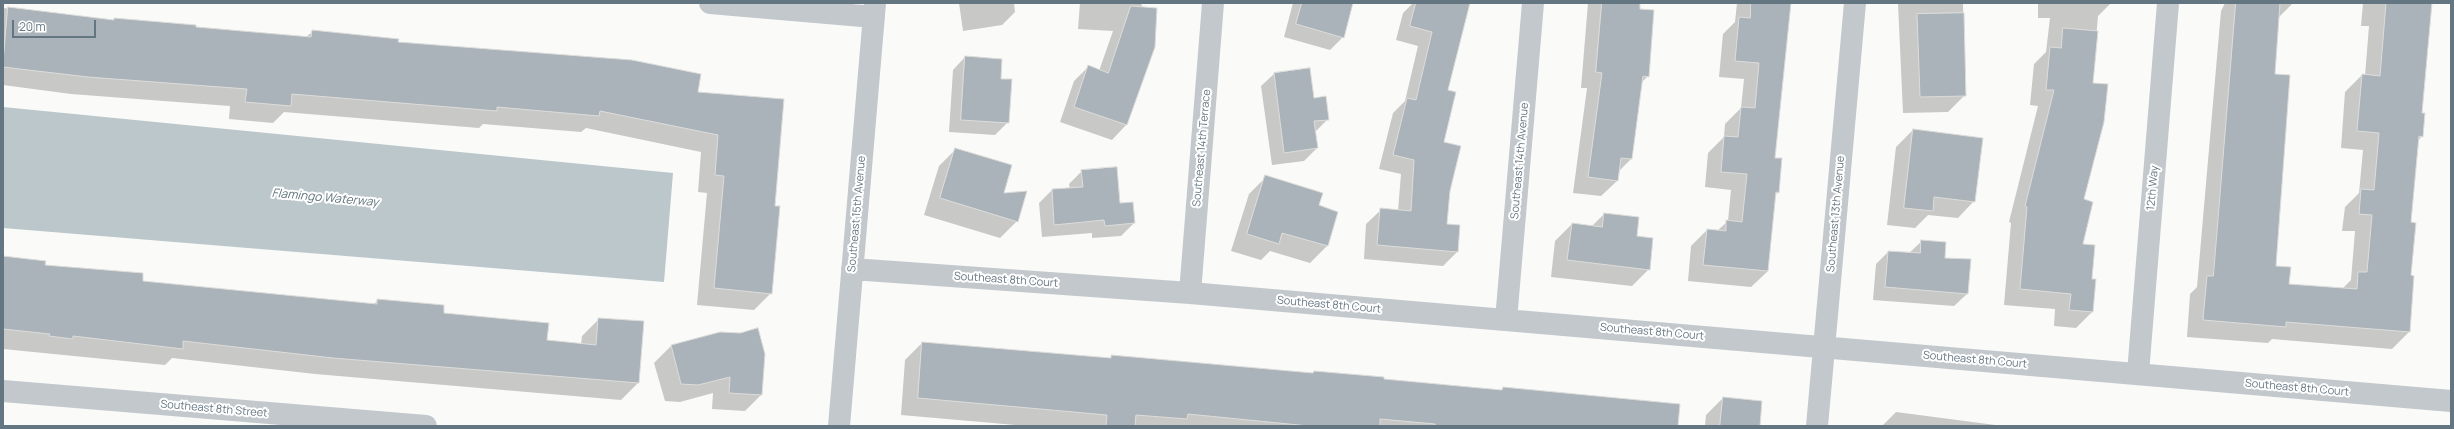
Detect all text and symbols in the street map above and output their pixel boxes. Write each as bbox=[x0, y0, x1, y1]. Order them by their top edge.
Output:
scale bar bbox=[14, 12, 98, 38]
text: 20 m bbox=[19, 18, 46, 35]
street label: Southeast 14th Terrace bbox=[1190, 89, 1214, 207]
street label: Southeast 14th Avenue bbox=[1508, 102, 1532, 220]
street label: Southeast 15th Avenue bbox=[845, 155, 869, 273]
street label: Southeast 13th Avenue bbox=[1824, 155, 1848, 273]
street label: 12th Way bbox=[2144, 165, 2162, 211]
water label: Flamingo Waterway bbox=[271, 186, 379, 210]
street label: Southeast 8th Court bbox=[953, 270, 1059, 290]
street label: Southeast 8th Court bbox=[1276, 294, 1382, 316]
street label: Southeast 8th Court bbox=[1599, 321, 1705, 343]
street label: Southeast 8th Court bbox=[1922, 349, 2028, 371]
street label: Southeast 8th Court bbox=[2244, 377, 2350, 399]
street label: Southeast 8th Street bbox=[160, 398, 268, 420]

